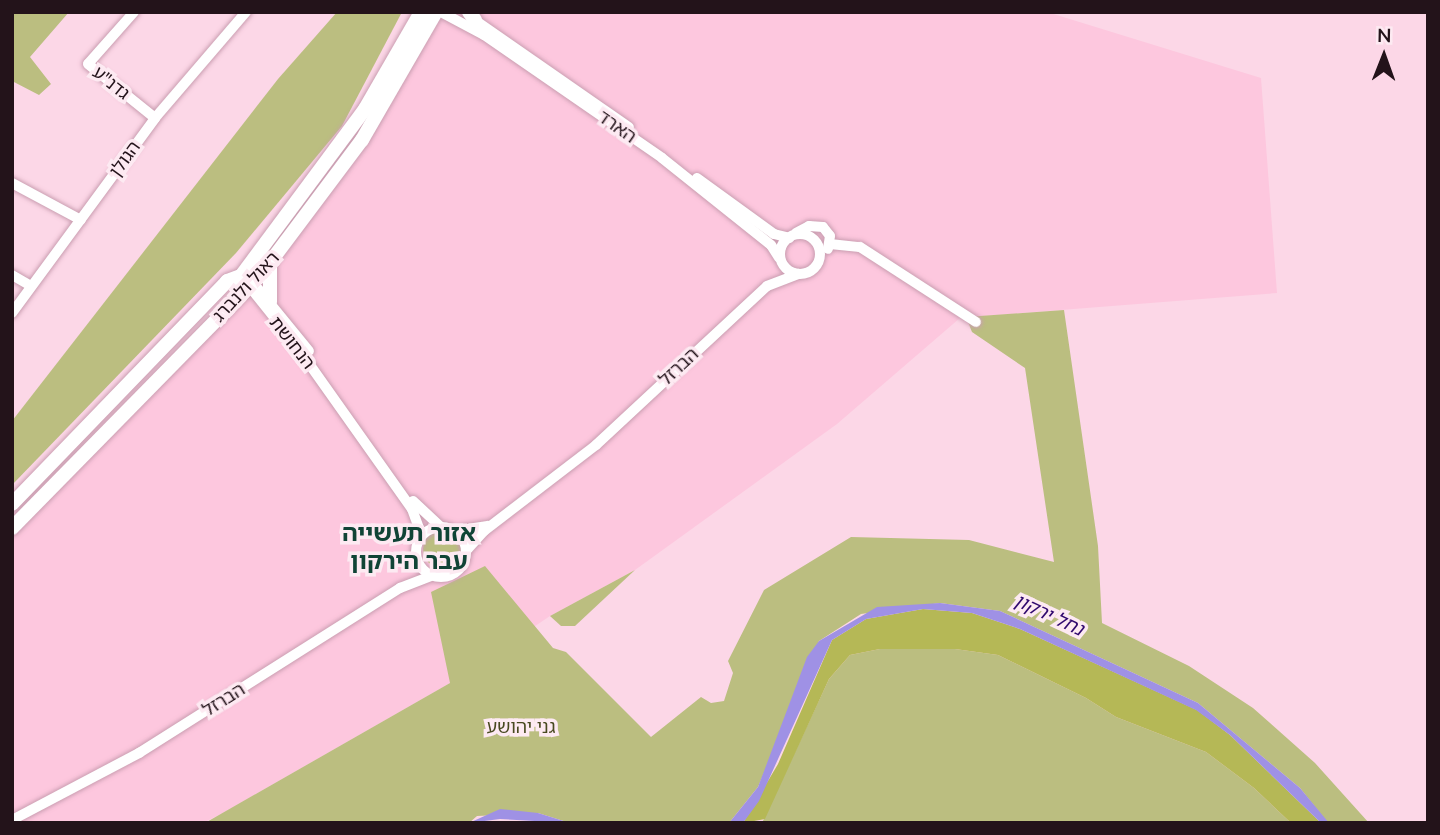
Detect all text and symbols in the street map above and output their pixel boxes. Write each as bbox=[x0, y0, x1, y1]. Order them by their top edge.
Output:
north arrow bbox=[1349, 21, 1419, 91]
text: N bbox=[1377, 23, 1392, 47]
street label: גדנ"ע bbox=[88, 62, 134, 104]
street label: הארד bbox=[594, 106, 640, 148]
street label: הגולן bbox=[105, 137, 145, 181]
street label: ראול ולנברג bbox=[208, 247, 284, 327]
street label: הנחושת bbox=[265, 312, 319, 374]
street label: הברזל bbox=[655, 343, 703, 391]
district label: אזור תעשייה עבר הירקון bbox=[342, 519, 476, 575]
water label: נחל ירקון bbox=[1011, 589, 1087, 641]
street label: הברזל bbox=[199, 679, 249, 721]
park label: גני יהושע bbox=[487, 716, 555, 738]

